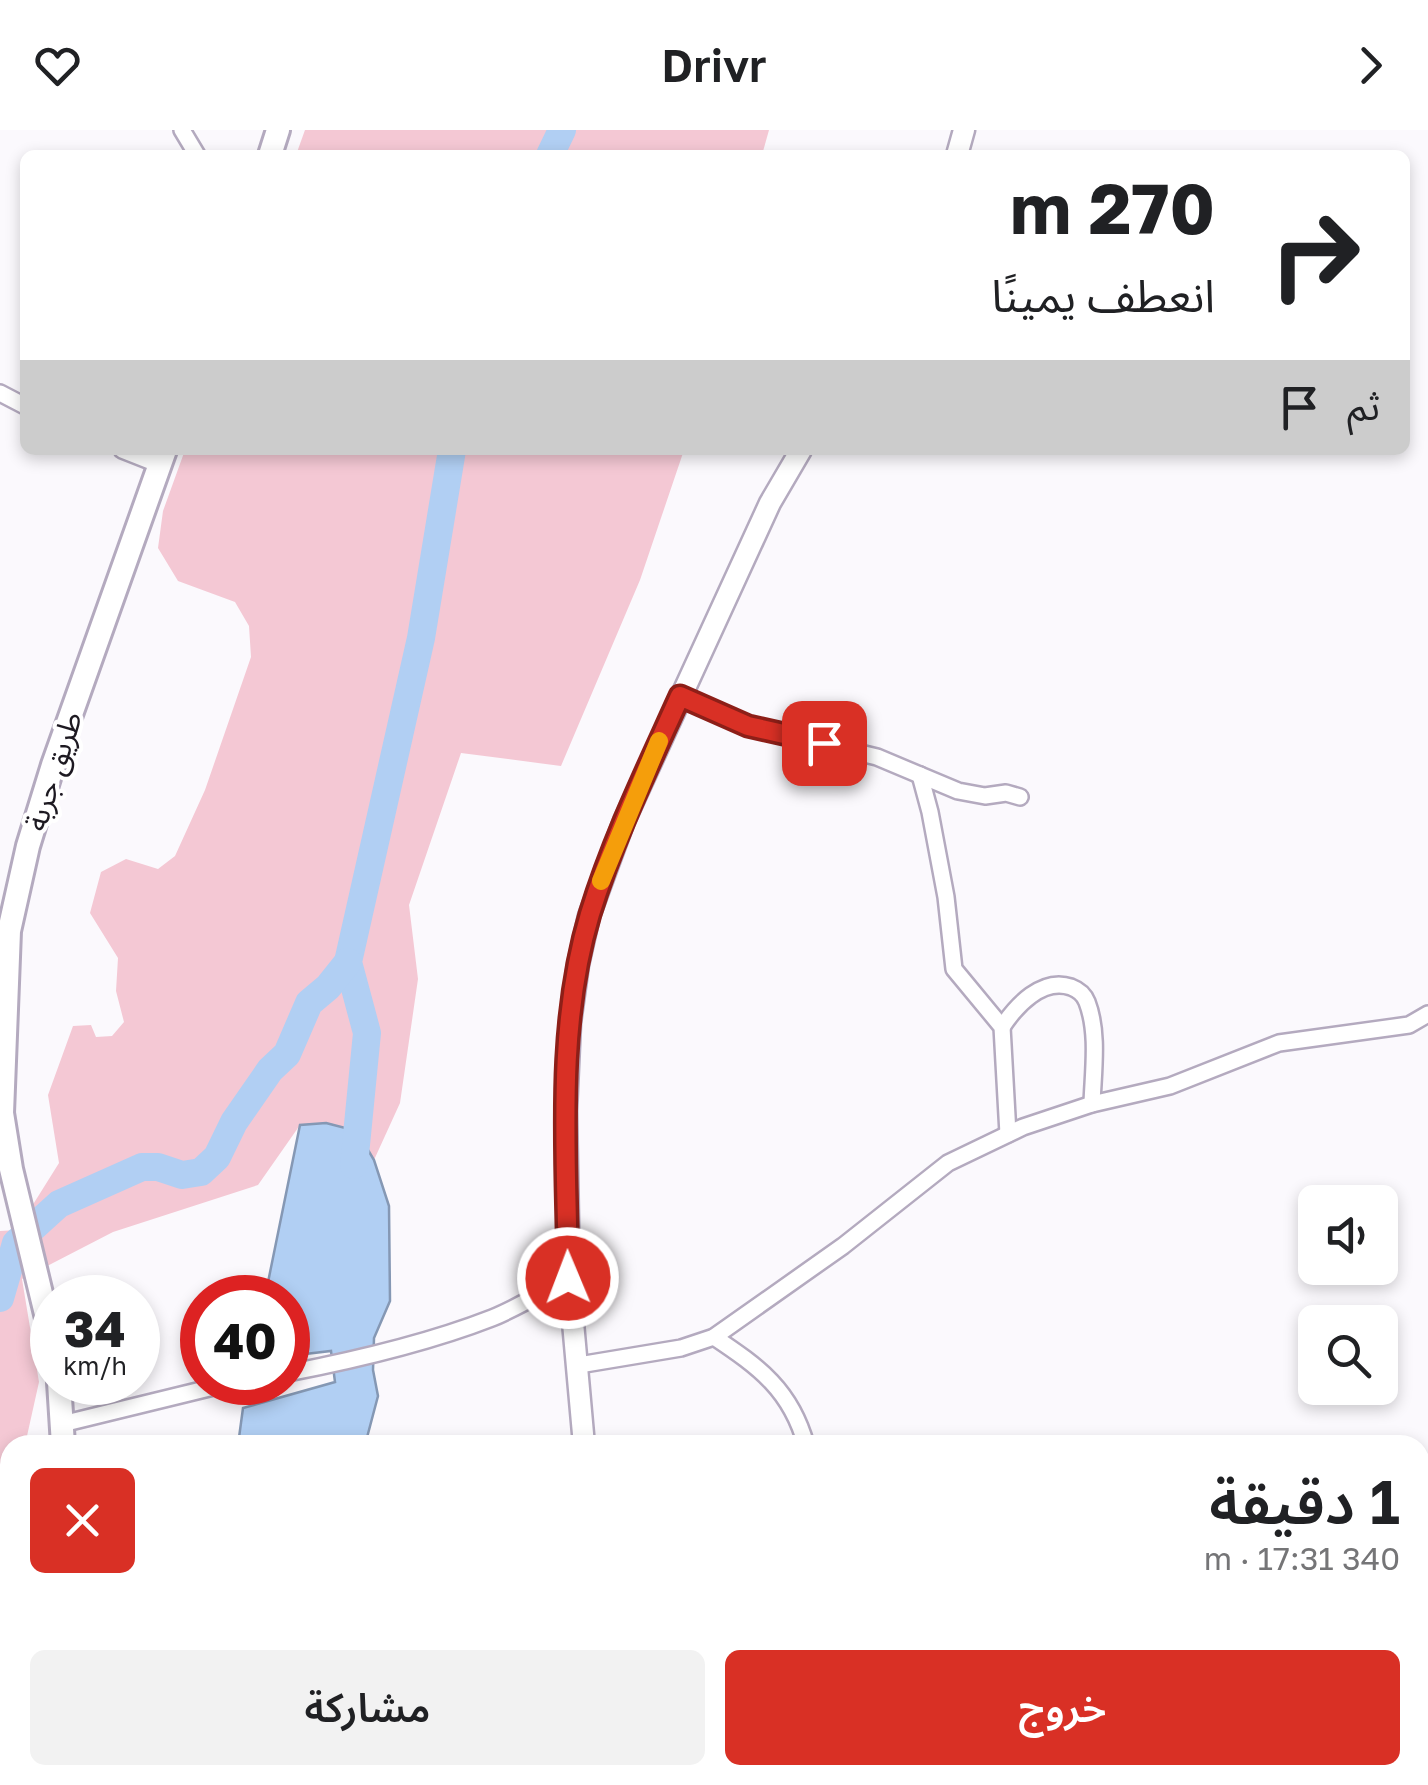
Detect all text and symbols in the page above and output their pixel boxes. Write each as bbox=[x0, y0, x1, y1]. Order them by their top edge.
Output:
icon: heart bbox=[30, 38, 85, 93]
text: Drivr bbox=[661, 38, 767, 92]
icon: forward bbox=[1343, 38, 1398, 93]
text: 270 m bbox=[1010, 165, 1215, 249]
icon: right bbox=[1250, 190, 1380, 320]
text: انعطف يمينًا bbox=[991, 268, 1215, 322]
icon: arrive bbox=[1272, 380, 1327, 435]
text: ثم bbox=[1347, 383, 1380, 428]
pin bbox=[782, 701, 867, 786]
street label: طريق جربة bbox=[17, 707, 90, 836]
icon: arrive bbox=[797, 716, 852, 771]
map controls bbox=[1298, 1185, 1398, 1405]
button: sound bbox=[1298, 1185, 1398, 1285]
position arrow bbox=[516, 1226, 620, 1330]
speed limit sign: 40 bbox=[180, 1275, 310, 1405]
text: 34 bbox=[64, 1298, 126, 1358]
button: search bbox=[1298, 1305, 1398, 1405]
text: km/h bbox=[63, 1350, 127, 1381]
text: 1 دقيقة bbox=[1209, 1465, 1400, 1537]
button: close bbox=[30, 1468, 135, 1573]
text: 340 m · 17:31 bbox=[1204, 1539, 1400, 1577]
button: مشاركة bbox=[30, 1650, 705, 1765]
button: خروج bbox=[725, 1650, 1400, 1765]

